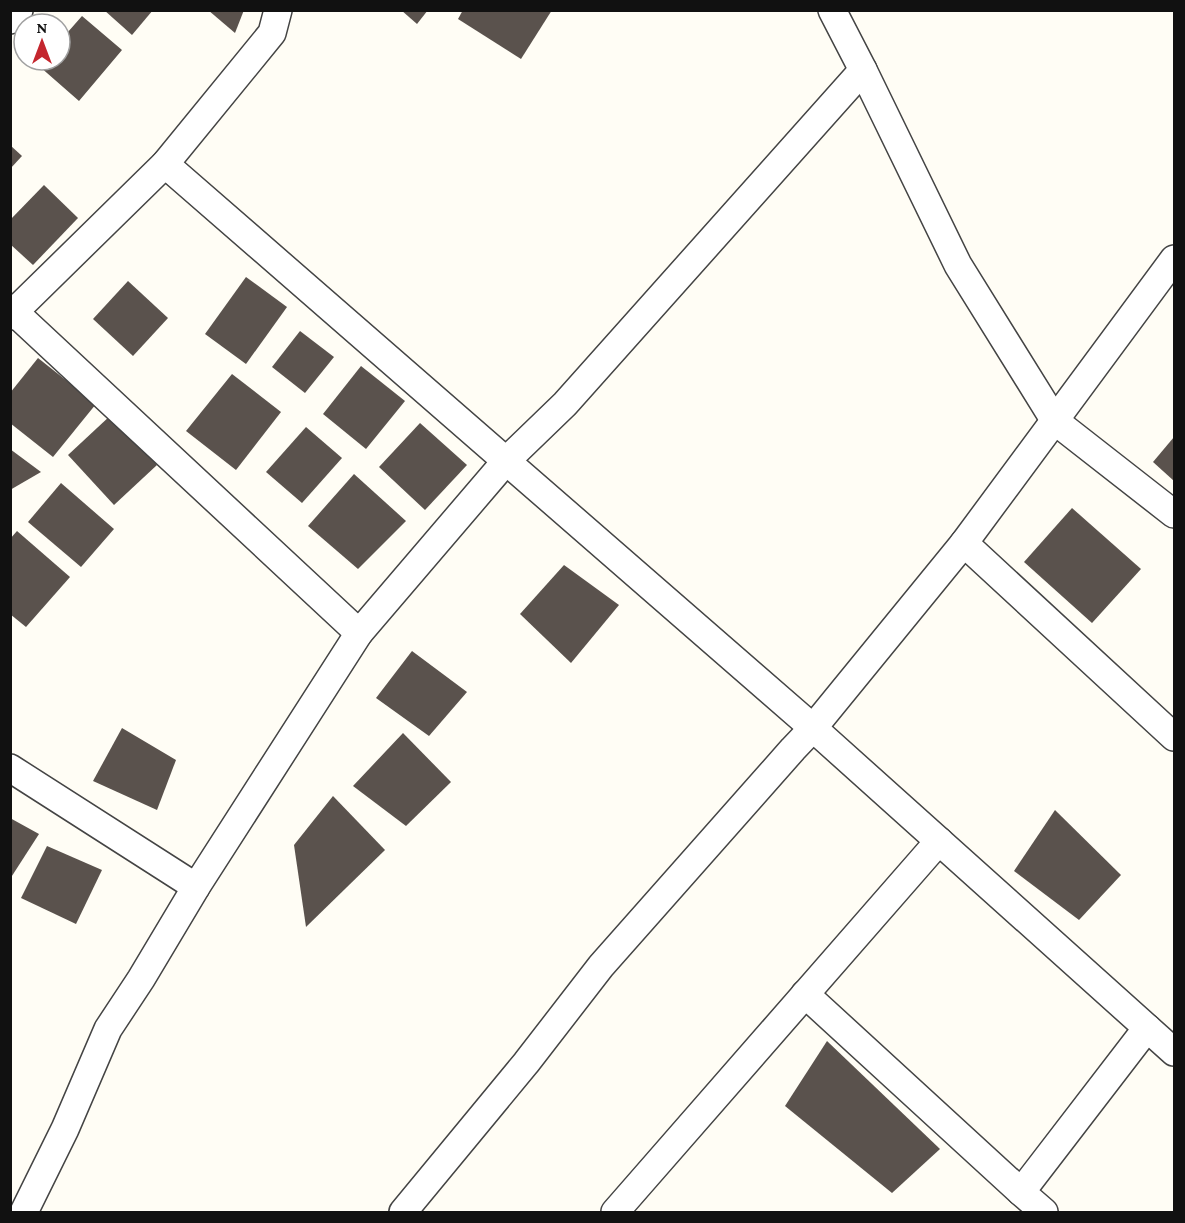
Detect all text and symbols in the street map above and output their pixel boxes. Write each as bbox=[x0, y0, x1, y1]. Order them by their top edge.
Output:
north arrow bbox=[12, 12, 72, 72]
text: N bbox=[37, 19, 48, 36]

